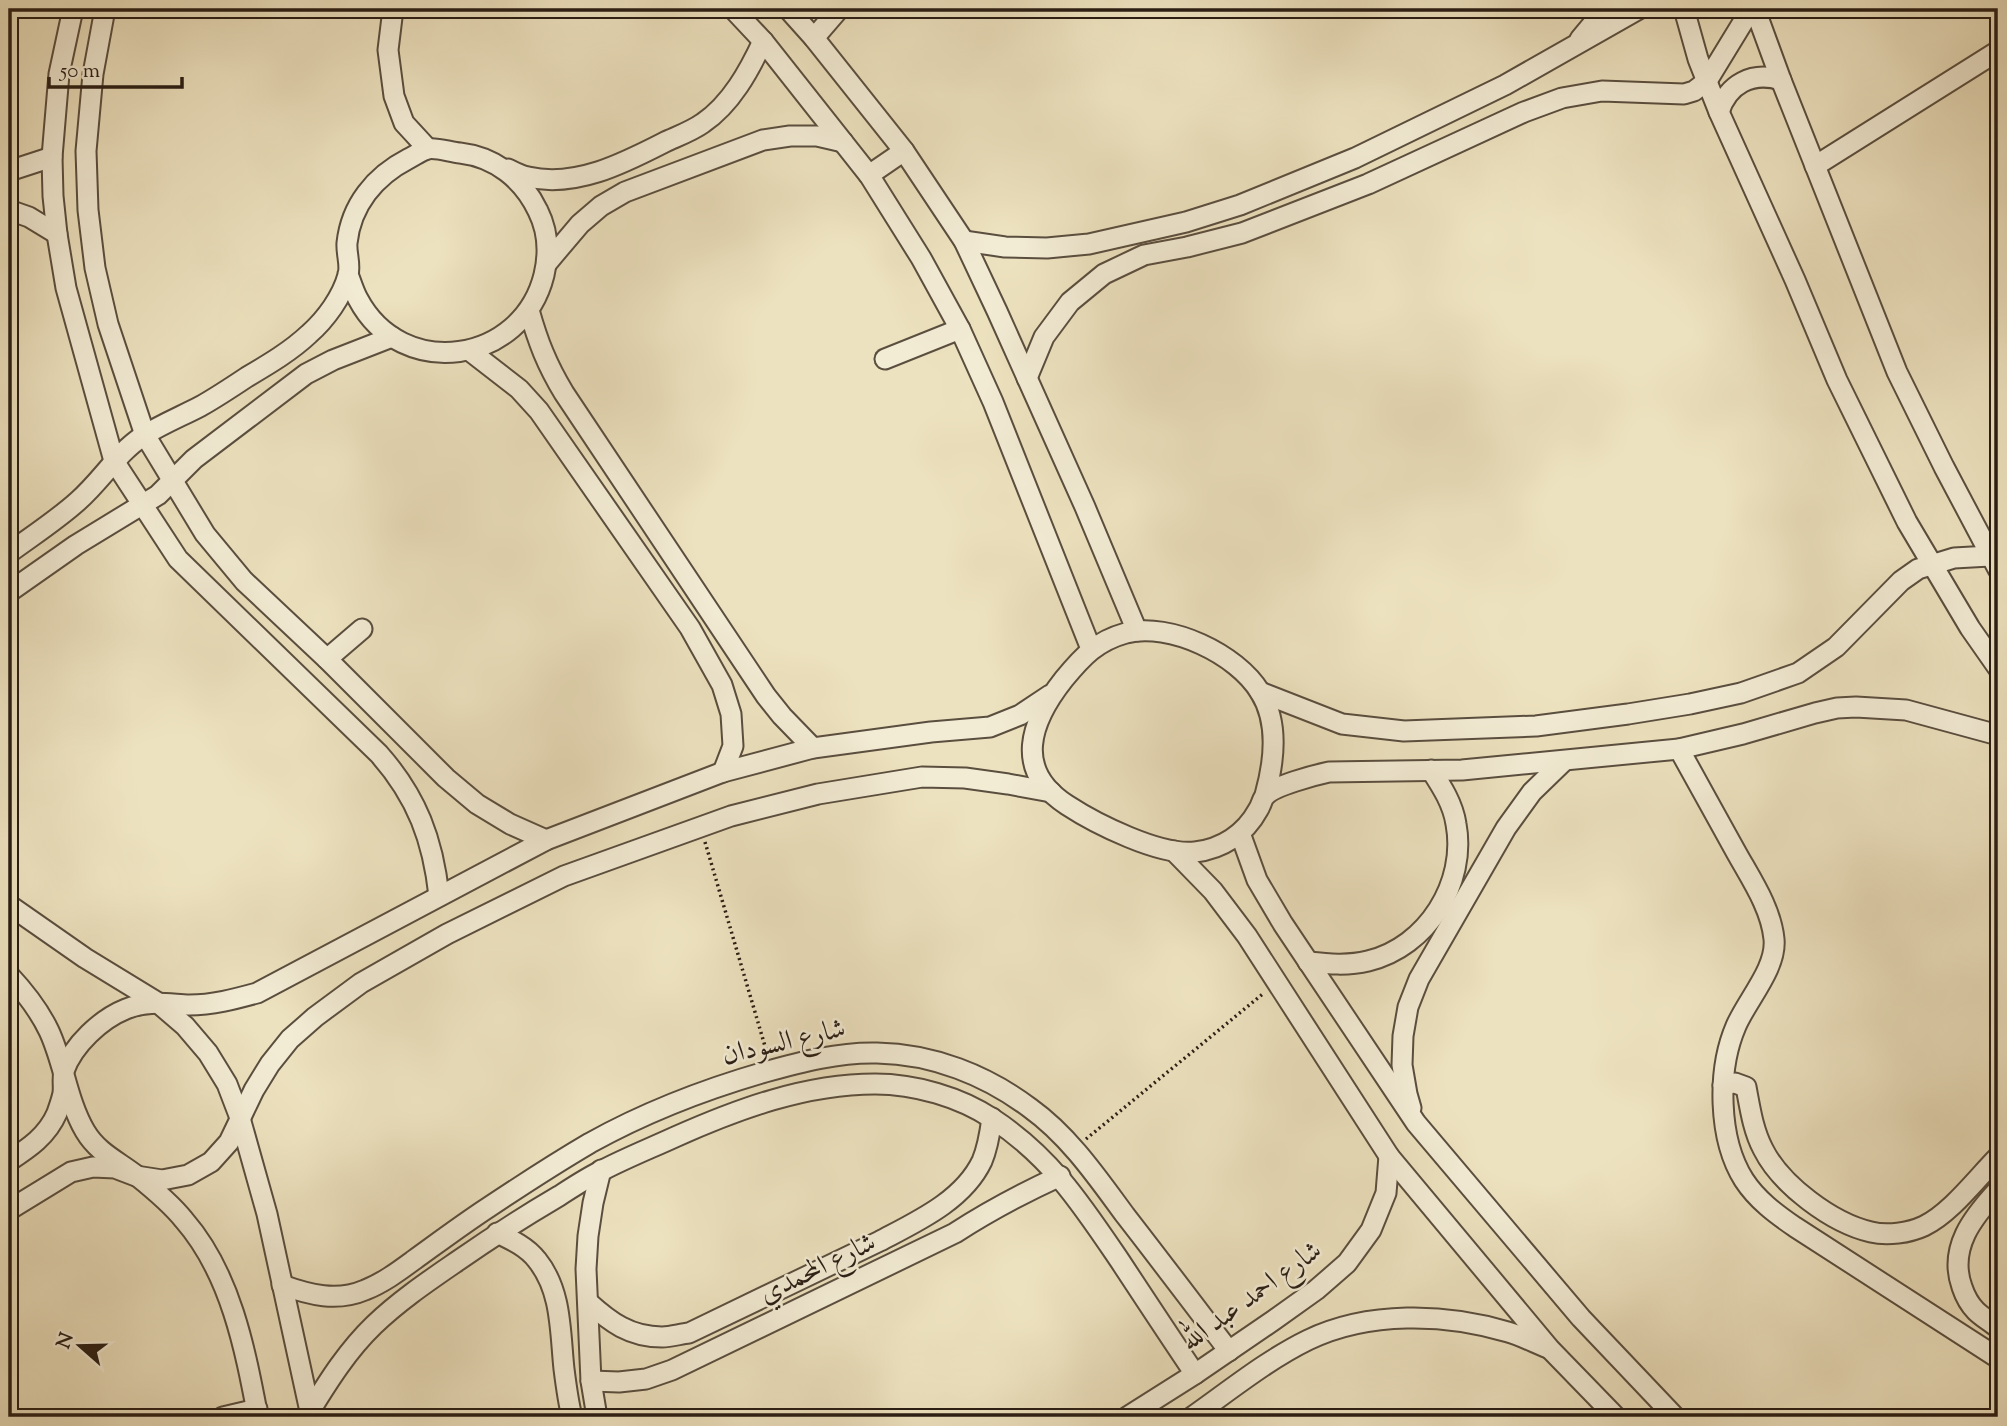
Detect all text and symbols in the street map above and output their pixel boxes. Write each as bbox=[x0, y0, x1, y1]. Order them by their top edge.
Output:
scale bar bbox=[49, 46, 182, 90]
text: 50 m bbox=[59, 57, 100, 87]
street label: شارع السودان bbox=[718, 1009, 850, 1078]
street label: شارع المحمدي bbox=[753, 1223, 884, 1315]
street label: شارع احمد عبد الله bbox=[1171, 1229, 1332, 1363]
north arrow bbox=[46, 1310, 116, 1380]
text: N bbox=[51, 1329, 82, 1353]

